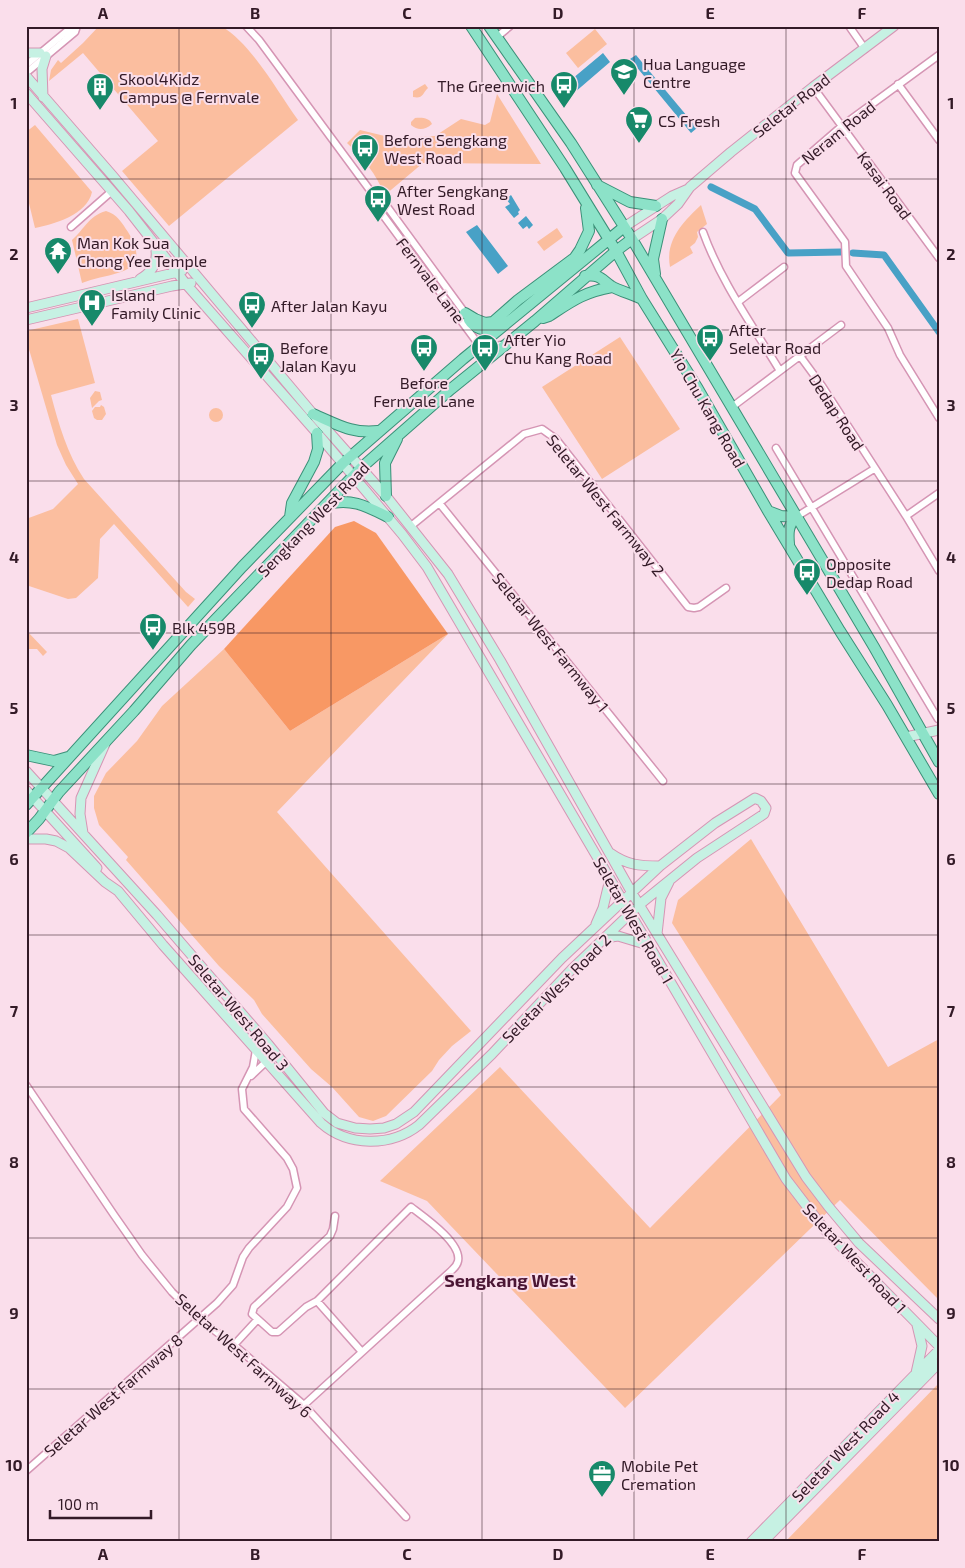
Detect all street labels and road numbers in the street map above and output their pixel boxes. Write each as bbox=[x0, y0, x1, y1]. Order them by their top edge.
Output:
street label: Seletar Road bbox=[749, 69, 833, 141]
street label: Neram Road bbox=[797, 96, 879, 168]
street label: Kasai Road bbox=[854, 147, 916, 223]
street label: Fernvale Lane bbox=[393, 234, 469, 326]
street label: Yio Chu Kang Road bbox=[666, 345, 750, 471]
street label: Dedap Road bbox=[805, 370, 869, 454]
street label: Seletar West Farmway 2 bbox=[543, 430, 669, 580]
street label: Sengkang West Road bbox=[253, 458, 373, 580]
street label: Seletar West Farmway 1 bbox=[489, 568, 613, 716]
street label: Seletar West Road 1 bbox=[590, 853, 678, 987]
street label: Seletar West Road 2 bbox=[498, 930, 614, 1046]
street label: Seletar West Road 3 bbox=[185, 950, 293, 1074]
street label: Seletar West Road 1 bbox=[799, 1199, 911, 1317]
street label: Seletar West Farmway 6 bbox=[172, 1289, 316, 1421]
street label: Seletar West Farmway 8 bbox=[40, 1330, 186, 1460]
street label: Seletar West Road 4 bbox=[787, 1387, 903, 1505]

